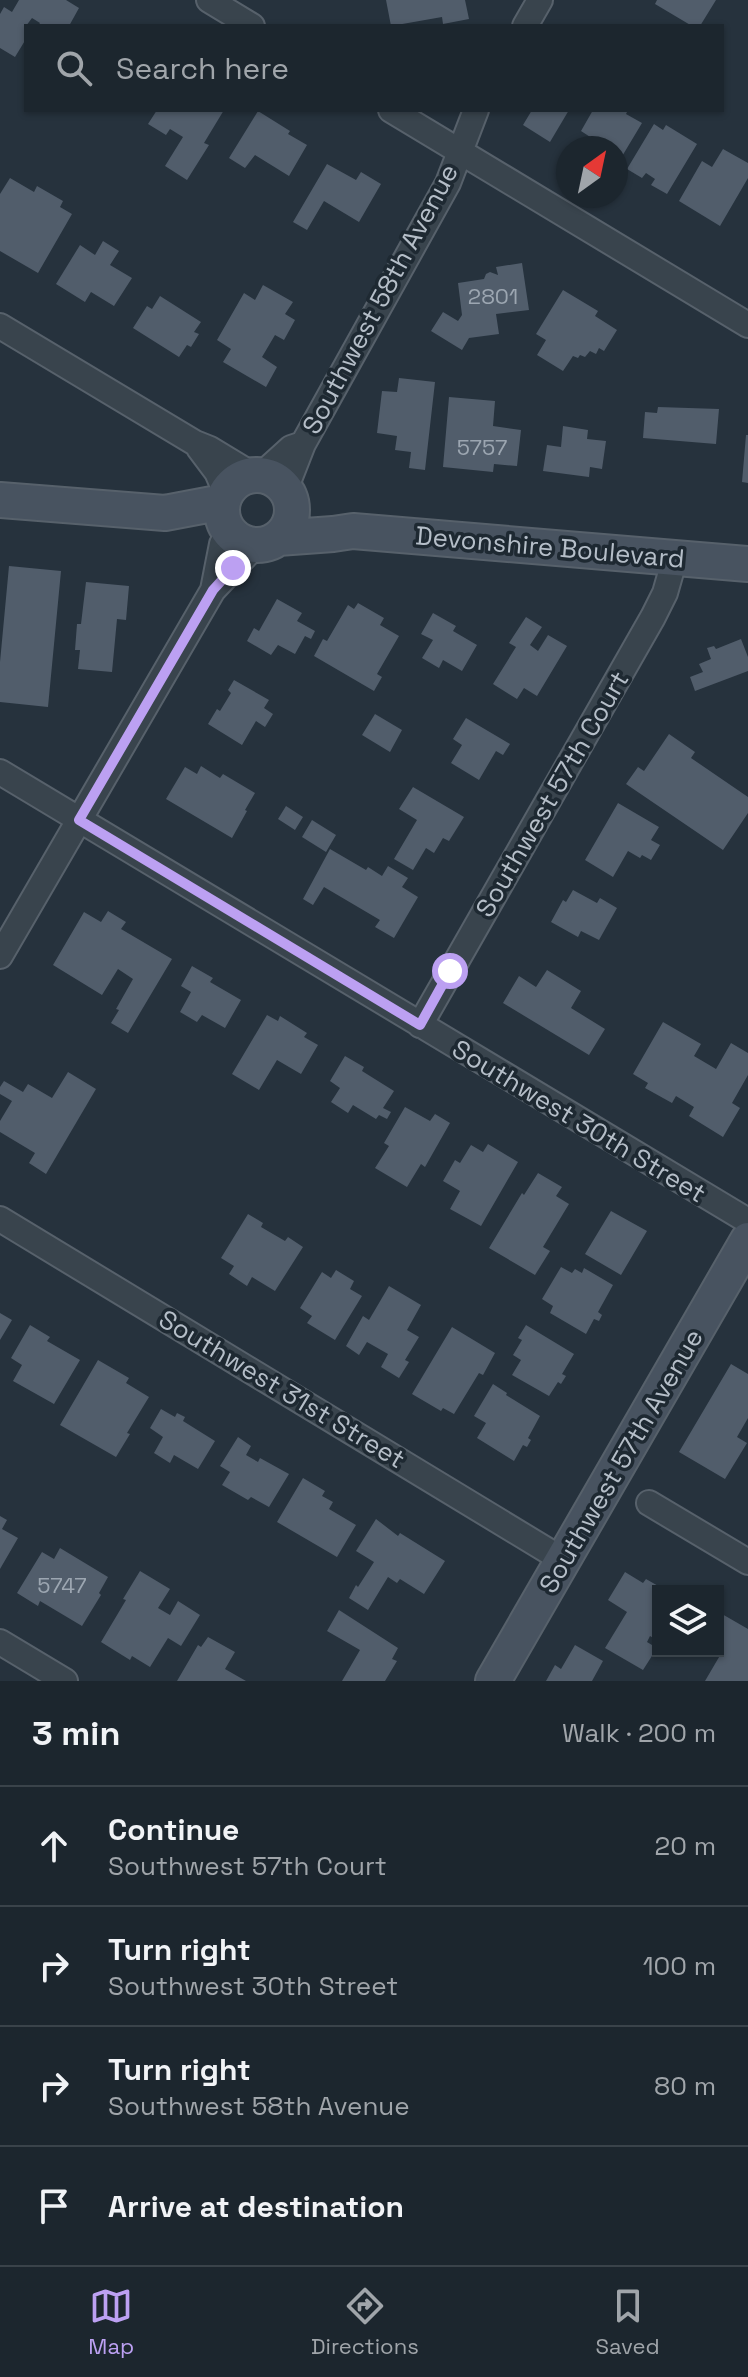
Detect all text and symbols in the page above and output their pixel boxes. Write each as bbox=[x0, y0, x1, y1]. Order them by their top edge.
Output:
search box bbox=[24, 24, 724, 112]
icon: search bbox=[52, 46, 96, 90]
text: Search here bbox=[116, 49, 289, 88]
north arrow bbox=[556, 136, 628, 208]
street label: Southwest 58th Avenue bbox=[294, 158, 466, 440]
house number: 2801 bbox=[468, 282, 518, 310]
house number: 5757 bbox=[457, 433, 507, 461]
street label: Devonshire Boulevard bbox=[414, 518, 686, 576]
route end bbox=[215, 550, 251, 586]
street label: Southwest 57th Court bbox=[468, 665, 636, 923]
route start bbox=[432, 953, 468, 989]
street label: Southwest 30th Street bbox=[446, 1032, 712, 1210]
street label: Southwest 31st Street bbox=[153, 1302, 411, 1476]
street label: Southwest 57th Avenue bbox=[531, 1323, 711, 1599]
house number: 5747 bbox=[37, 1571, 87, 1599]
map controls bbox=[652, 1585, 724, 1657]
button: layers bbox=[652, 1585, 724, 1657]
text: 3 min bbox=[32, 1712, 120, 1755]
text: Walk · 200 m bbox=[562, 1716, 716, 1750]
text: Continue bbox=[108, 1810, 239, 1849]
icon: ahead bbox=[32, 1824, 76, 1868]
text: 20 m bbox=[655, 1829, 716, 1863]
text: Southwest 57th Court bbox=[108, 1849, 387, 1883]
text: Turn right bbox=[108, 1930, 251, 1969]
icon: right bbox=[32, 1944, 76, 1988]
text: 100 m bbox=[643, 1949, 716, 1983]
text: Southwest 30th Street bbox=[108, 1969, 398, 2003]
text: Turn right bbox=[108, 2050, 251, 2089]
icon: right bbox=[32, 2064, 76, 2108]
text: 80 m bbox=[654, 2069, 716, 2103]
text: Southwest 58th Avenue bbox=[108, 2089, 410, 2123]
icon: arrive bbox=[32, 2184, 76, 2228]
text: Arrive at destination bbox=[108, 2187, 404, 2226]
tab: Map bbox=[88, 2284, 134, 2360]
tab: Directions bbox=[311, 2284, 419, 2360]
tab: Saved bbox=[595, 2284, 660, 2360]

